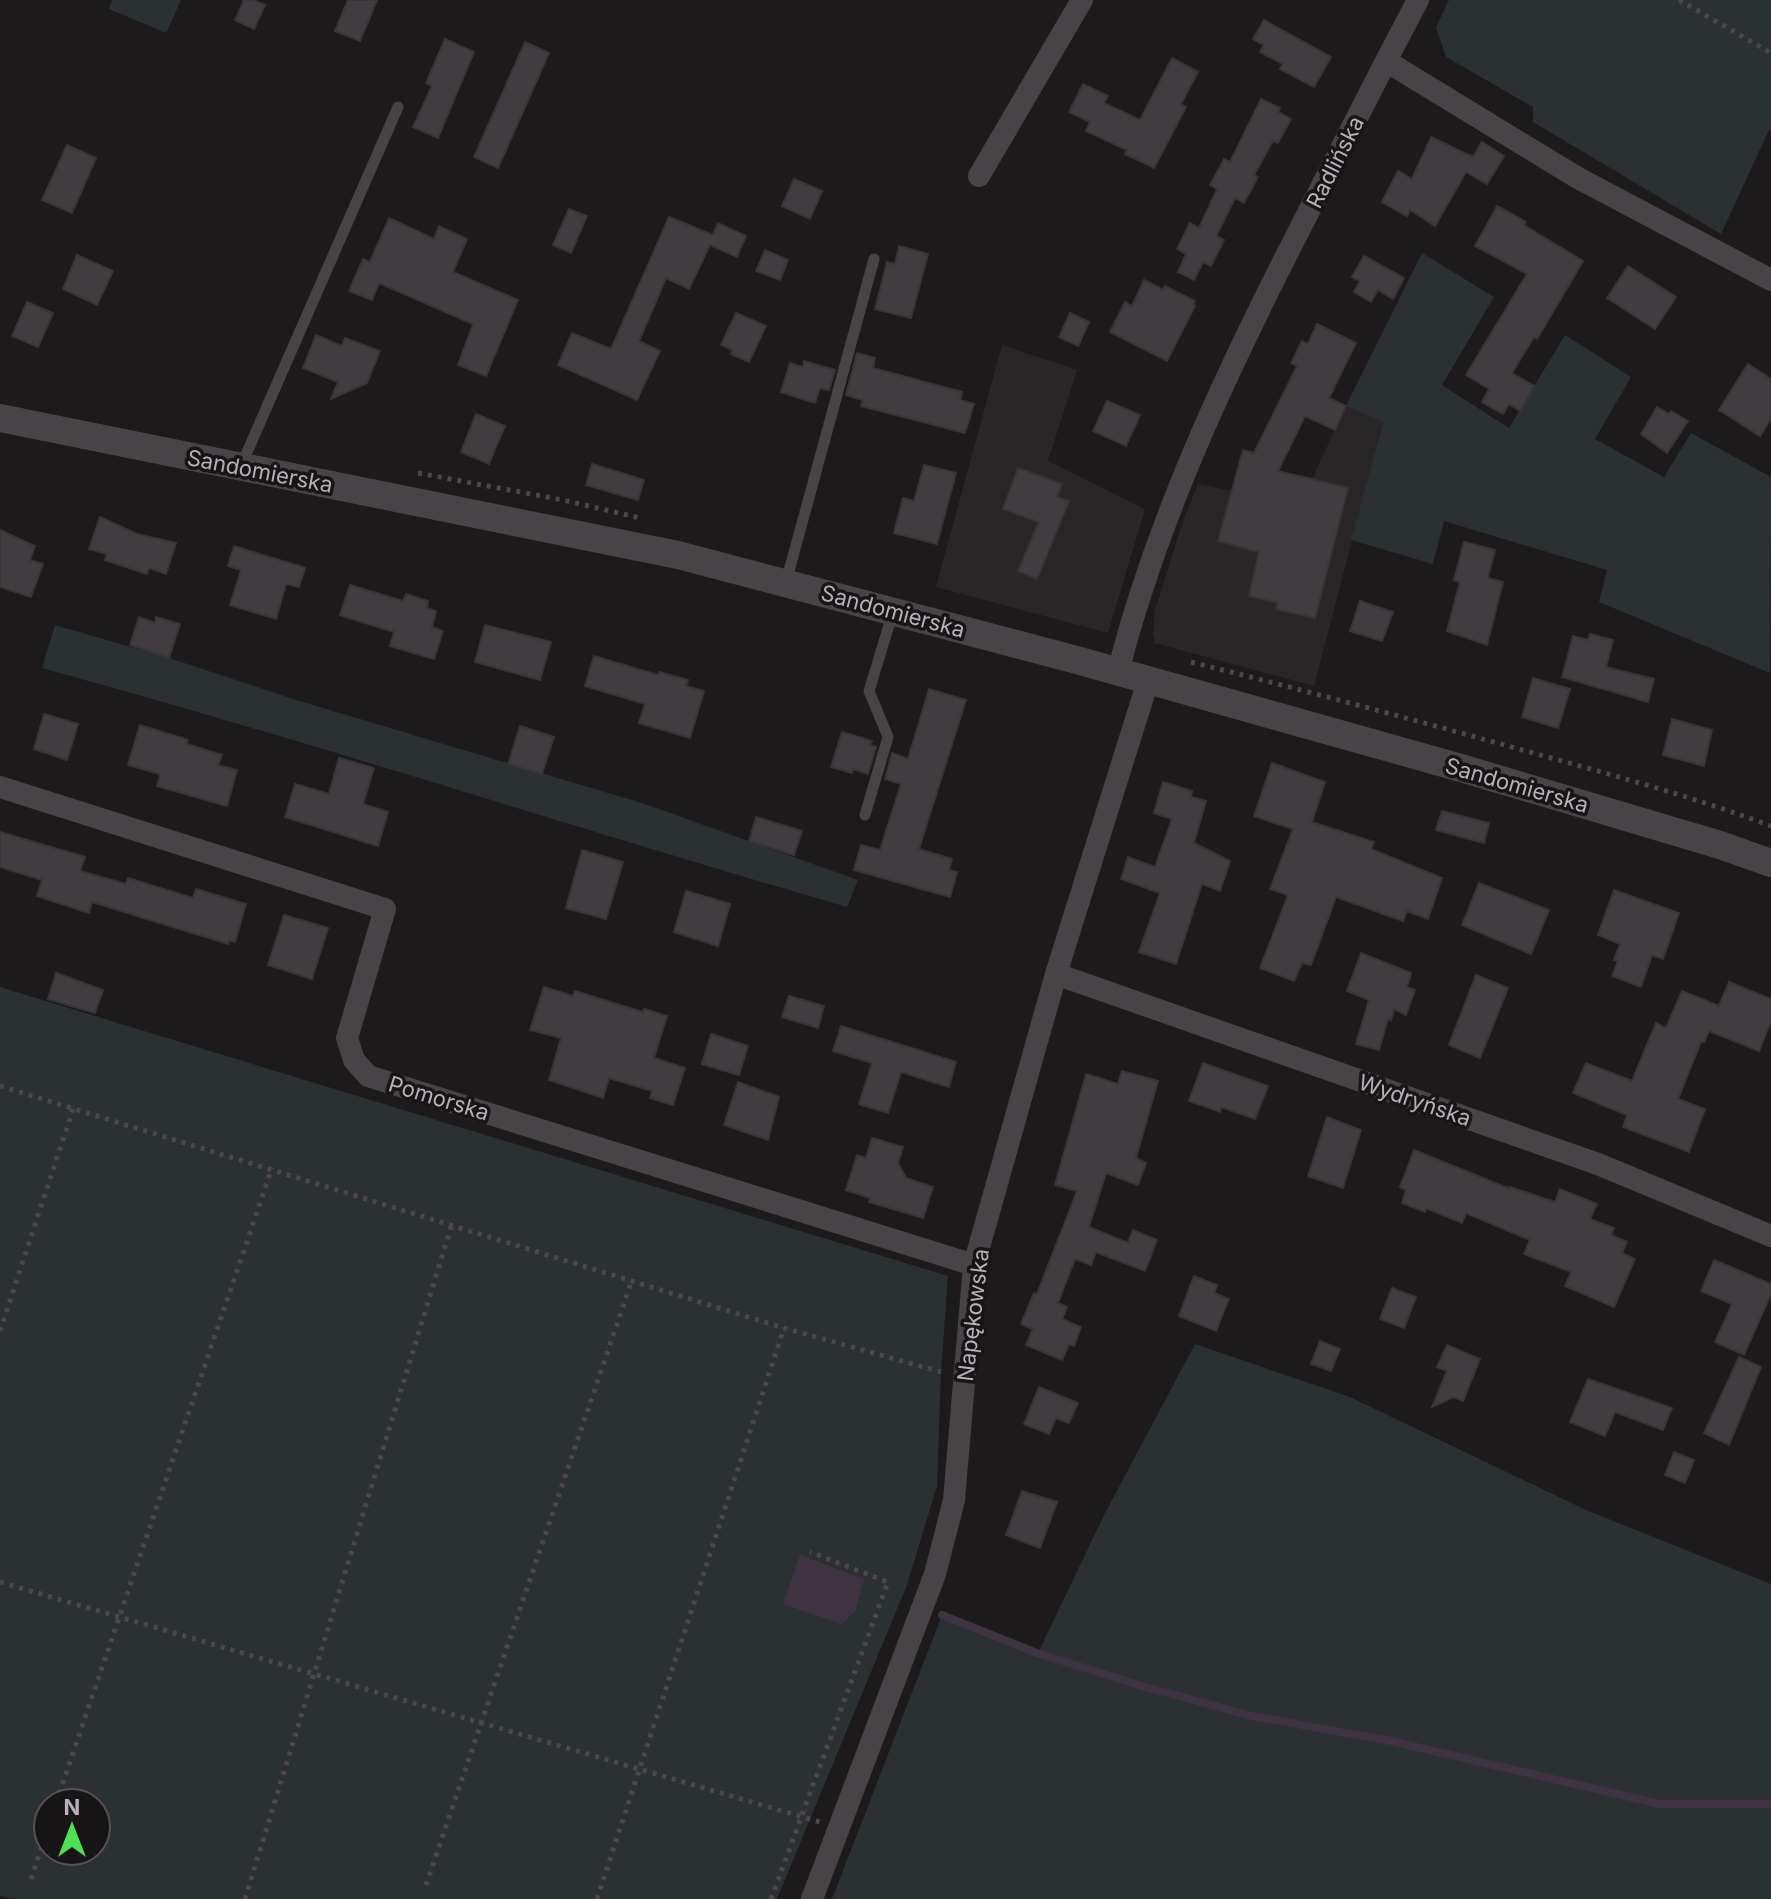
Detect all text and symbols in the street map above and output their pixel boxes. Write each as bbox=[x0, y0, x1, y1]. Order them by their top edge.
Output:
street label: Radlińska bbox=[1301, 112, 1369, 212]
street label: Sandomierska bbox=[185, 444, 335, 498]
street label: Sandomierska bbox=[818, 579, 968, 643]
street label: Sandomierska bbox=[1442, 752, 1592, 818]
street label: Wydryńska bbox=[1355, 1069, 1475, 1131]
street label: Pomorska bbox=[386, 1070, 492, 1126]
street label: Napękowska bbox=[952, 1247, 994, 1383]
north arrow bbox=[32, 1787, 112, 1867]
text: N bbox=[64, 1794, 80, 1820]

